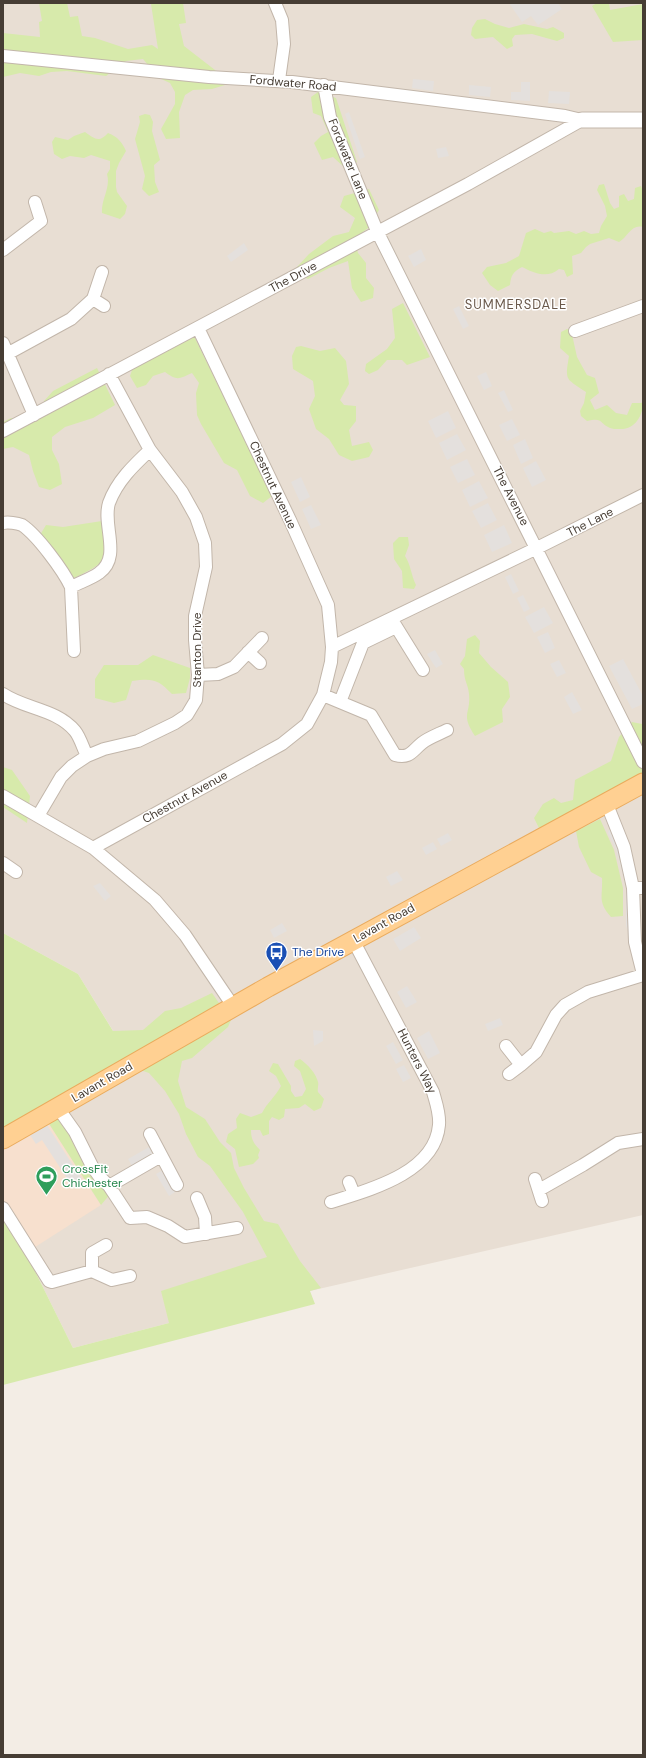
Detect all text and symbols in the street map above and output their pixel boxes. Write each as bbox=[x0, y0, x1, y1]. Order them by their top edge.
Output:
street label: Fordwater Road bbox=[249, 71, 337, 95]
street label: Fordwater Lane bbox=[324, 116, 372, 202]
street label: The Drive bbox=[266, 258, 320, 296]
district label: SUMMERSDALE bbox=[465, 296, 567, 313]
street label: Chestnut Avenue bbox=[246, 438, 300, 532]
street label: The Avenue bbox=[489, 464, 533, 528]
street label: The Lane bbox=[564, 503, 616, 541]
street label: Stanton Drive bbox=[189, 612, 205, 688]
street label: Chestnut Avenue bbox=[139, 767, 231, 827]
street label: Lavant Road bbox=[350, 900, 418, 946]
bus stop icon: The Drive bbox=[264, 939, 290, 972]
place label: The Drive bbox=[292, 944, 344, 960]
street label: Hunters Way bbox=[394, 1026, 440, 1097]
street label: Lavant Road bbox=[69, 1058, 135, 1106]
place label: CrossFit Chichester bbox=[62, 1161, 123, 1191]
sports icon: CrossFit Chichester bbox=[33, 1163, 59, 1196]

